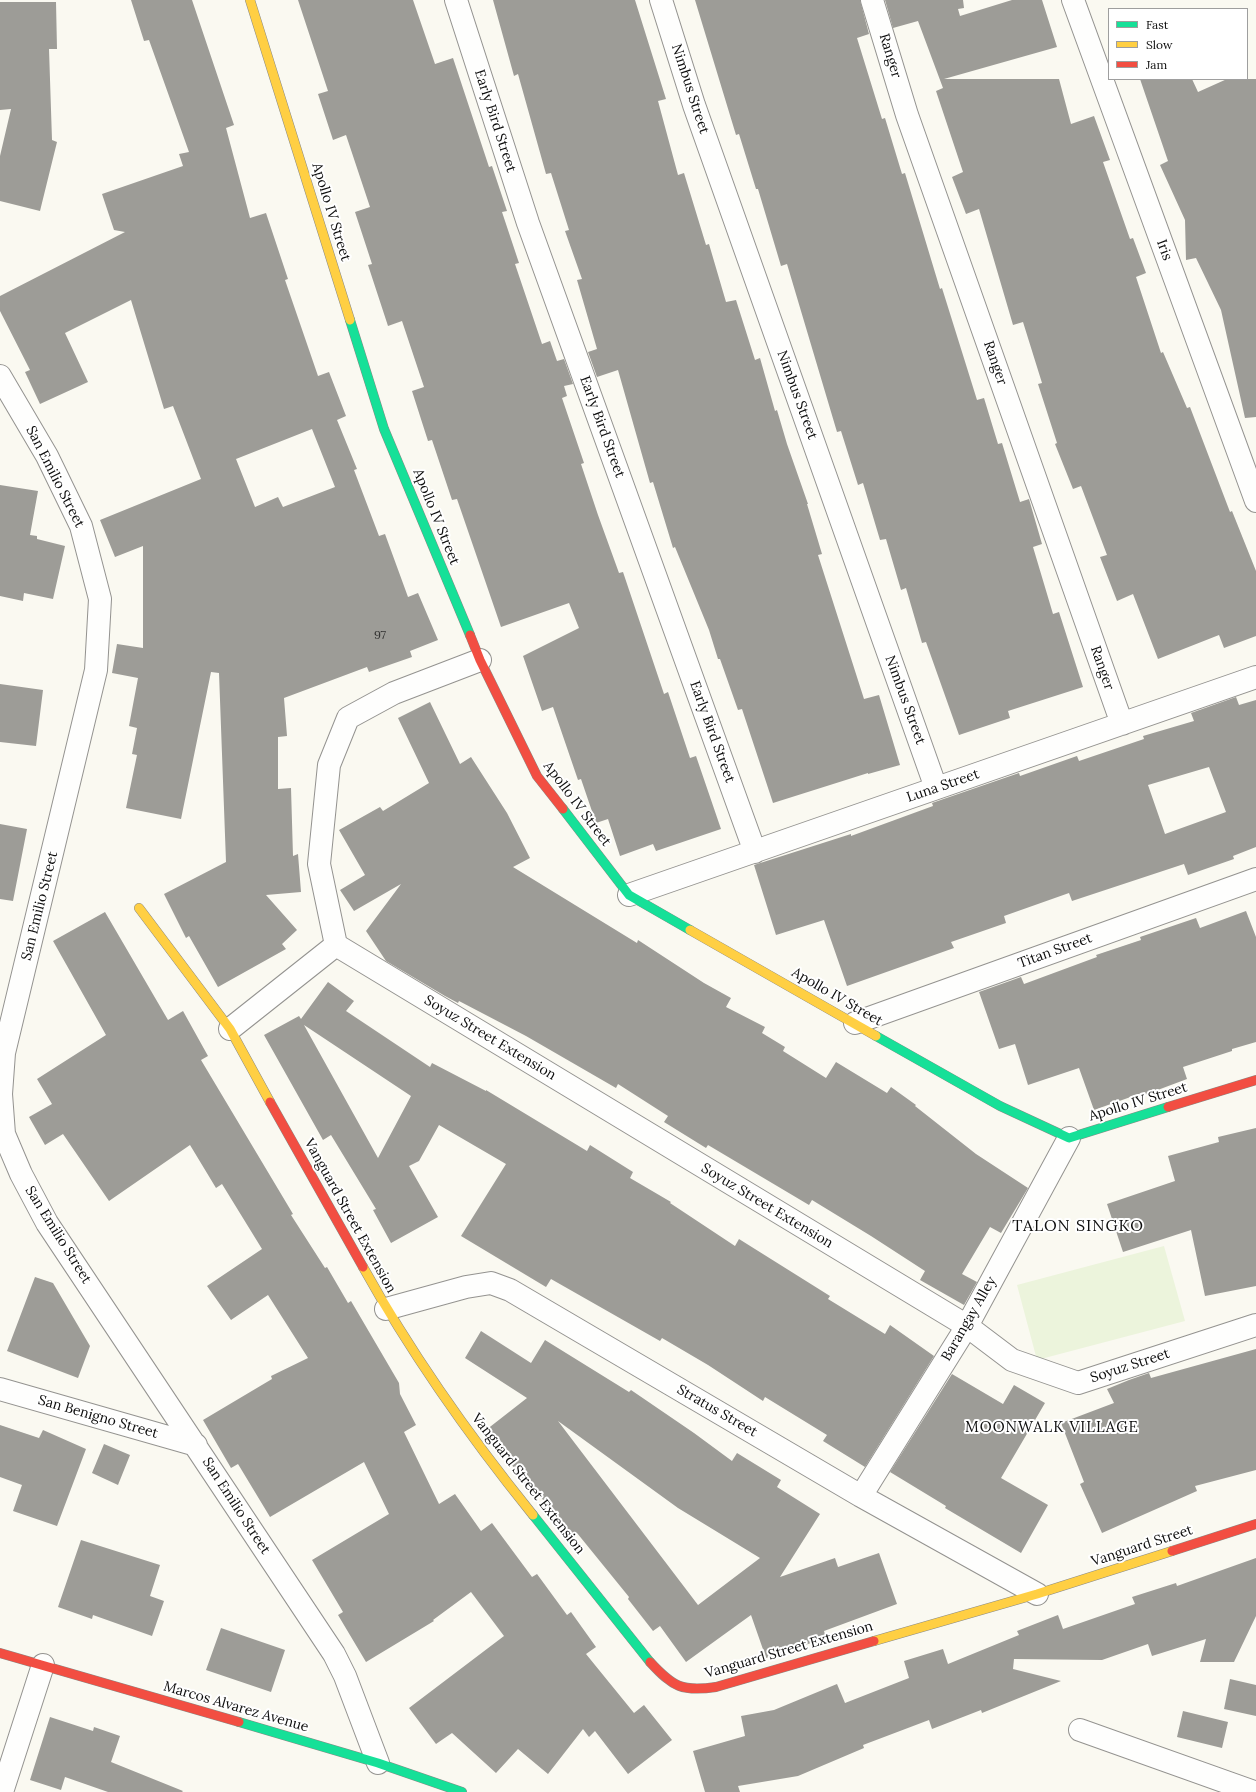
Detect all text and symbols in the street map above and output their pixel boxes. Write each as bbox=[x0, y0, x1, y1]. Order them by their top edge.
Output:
legend bbox=[1108, 8, 1248, 80]
text: Fast bbox=[1146, 17, 1169, 32]
street label: Ranger bbox=[875, 32, 905, 80]
text: Slow bbox=[1146, 37, 1173, 52]
street label: Nimbus Street bbox=[668, 42, 712, 136]
text: Jam bbox=[1146, 57, 1167, 72]
street label: Early Bird Street bbox=[470, 68, 520, 174]
street label: Apollo IV Street bbox=[308, 161, 354, 263]
street label: Iris bbox=[1153, 237, 1175, 263]
street label: Ranger bbox=[980, 339, 1010, 387]
street label: Nimbus Street bbox=[773, 348, 821, 442]
street label: Early Bird Street bbox=[576, 374, 628, 480]
street label: San Emilio Street bbox=[22, 423, 88, 531]
street label: Apollo IV Street bbox=[409, 467, 463, 567]
house number: 97 bbox=[374, 629, 386, 643]
street label: Ranger bbox=[1087, 644, 1117, 692]
street label: Nimbus Street bbox=[881, 653, 929, 747]
street label: Early Bird Street bbox=[686, 679, 738, 785]
street label: Apollo IV Street bbox=[540, 758, 614, 850]
street label: Luna Street bbox=[905, 766, 981, 806]
street label: San Emilio Street bbox=[18, 850, 62, 962]
street label: Titan Street bbox=[1016, 930, 1094, 972]
street label: Apollo IV Street bbox=[789, 964, 885, 1030]
street label: Soyuz Street Extension bbox=[421, 992, 559, 1084]
street label: Apollo IV Street bbox=[1087, 1079, 1189, 1125]
street label: Vanguard Street Extension bbox=[300, 1136, 400, 1296]
street label: Soyuz Street Extension bbox=[698, 1160, 836, 1252]
street label: San Emilio Street bbox=[21, 1183, 95, 1287]
district label: TALON SINGKO bbox=[1012, 1216, 1144, 1236]
street label: Barangay Alley bbox=[938, 1274, 1000, 1364]
street label: Soyuz Street bbox=[1088, 1345, 1172, 1387]
street label: Stratus Street bbox=[674, 1381, 760, 1441]
street label: San Benigno Street bbox=[36, 1392, 160, 1442]
street label: Vanguard Street Extension bbox=[468, 1410, 588, 1558]
district label: MOONWALK VILLAGE bbox=[965, 1419, 1139, 1437]
street label: San Emilio Street bbox=[199, 1455, 273, 1557]
street label: Vanguard Street bbox=[1089, 1522, 1195, 1570]
street label: Vanguard Street Extension bbox=[703, 1618, 875, 1682]
street label: Marcos Alvarez Avenue bbox=[161, 1678, 311, 1736]

